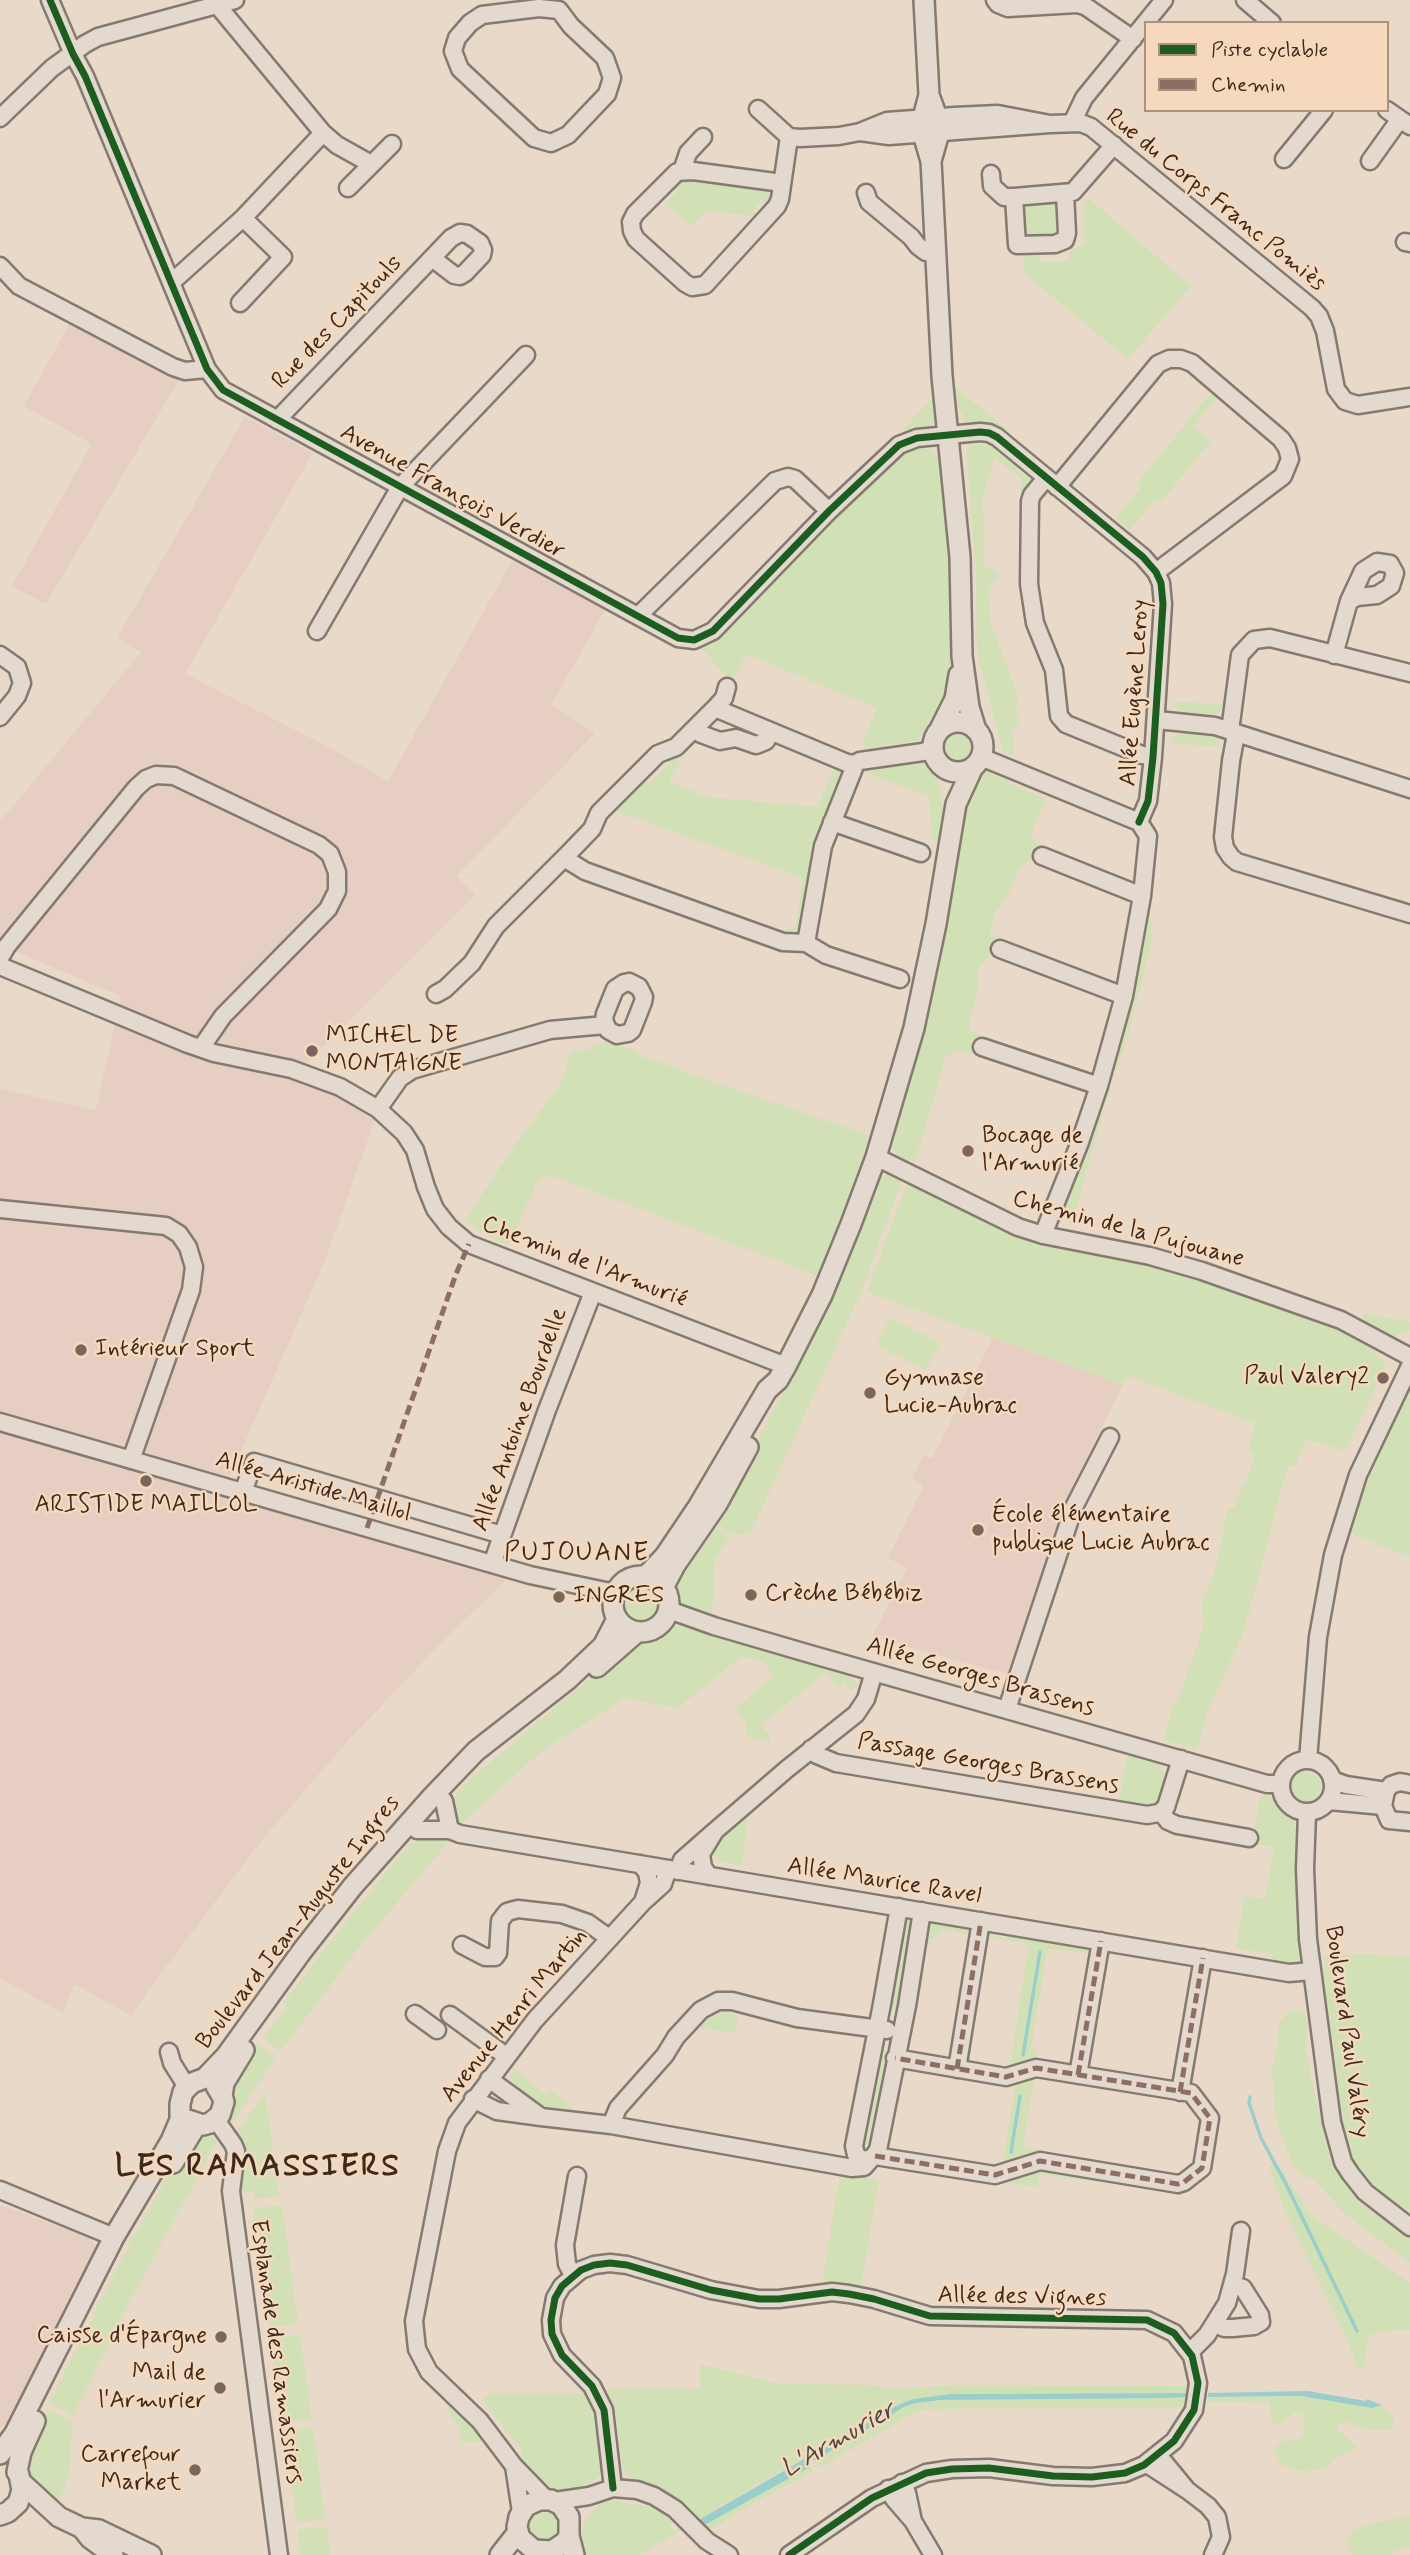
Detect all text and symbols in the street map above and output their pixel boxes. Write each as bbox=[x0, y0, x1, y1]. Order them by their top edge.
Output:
legend bbox=[1144, 21, 1389, 112]
text: Piste cyclable bbox=[1211, 36, 1328, 64]
text: Chemin bbox=[1211, 71, 1285, 99]
street label: Rue du Corps Franc Pomiès bbox=[1099, 103, 1331, 299]
street label: Rue des Capitouls bbox=[267, 250, 409, 396]
street label: Avenue François Verdier bbox=[334, 419, 570, 567]
street label: Allée Eugène Leroy bbox=[1115, 599, 1157, 787]
place label: MICHEL DE MONTAIGNE bbox=[326, 1023, 462, 1079]
marker: MICHEL DE MONTAIGNE bbox=[304, 1043, 320, 1059]
place label: Bocage de l'Armurié bbox=[982, 1123, 1083, 1179]
marker: Bocage de l'Armurié bbox=[960, 1143, 976, 1159]
street label: Chemin de la Pujouane bbox=[1009, 1185, 1247, 1275]
street label: Chemin de l'Armurié bbox=[477, 1211, 691, 1315]
street label: Allée Antoine Bourdelle bbox=[467, 1304, 575, 1536]
place label: Intérieur Sport bbox=[95, 1336, 255, 1364]
marker: Intérieur Sport bbox=[73, 1342, 89, 1358]
place label: Paul Valery2 bbox=[1244, 1364, 1369, 1392]
place label: Gymnase Lucie-Aubrac bbox=[884, 1365, 1017, 1421]
marker: Paul Valery2 bbox=[1375, 1370, 1391, 1386]
marker: Gymnase Lucie-Aubrac bbox=[862, 1385, 878, 1401]
street label: Allée Aristide Maillol bbox=[212, 1446, 414, 1530]
marker: ARISTIDE MAILLOL bbox=[138, 1473, 154, 1489]
place label: ARISTIDE MAILLOL bbox=[35, 1492, 257, 1520]
place label: École élémentaire publique Lucie Aubrac bbox=[992, 1502, 1210, 1558]
marker: École élémentaire publique Lucie Aubrac bbox=[970, 1522, 986, 1538]
district label: PUJOUANE bbox=[504, 1539, 650, 1571]
place label: Crèche Bébébiz bbox=[765, 1581, 923, 1609]
place label: INGRES bbox=[573, 1583, 664, 1611]
marker: Crèche Bébébiz bbox=[743, 1587, 759, 1603]
marker: INGRES bbox=[551, 1589, 567, 1605]
street label: Allée Georges Brassens bbox=[863, 1632, 1097, 1724]
street label: Passage Georges Brassens bbox=[855, 1728, 1121, 1802]
street label: Boulevard Jean-Auguste Ingres bbox=[191, 1790, 407, 2056]
street label: Allée Maurice Ravel bbox=[785, 1852, 983, 1912]
street label: Avenue Henri Martin bbox=[436, 1923, 594, 2109]
street label: Boulevard Paul Valéry bbox=[1317, 1924, 1375, 2140]
district label: LES RAMASSIERS bbox=[120, 2149, 396, 2187]
street label: Esplanade des Ramassiers bbox=[242, 2218, 308, 2486]
street label: Allée des Vignes bbox=[937, 2282, 1107, 2314]
place label: Caisse d'Épargne bbox=[37, 2323, 207, 2351]
marker: Caisse d'Épargne bbox=[213, 2329, 229, 2345]
place label: Mail de l'Armurier bbox=[98, 2360, 206, 2416]
marker: Mail de l'Armurier bbox=[212, 2380, 228, 2396]
water label: L'Armurier bbox=[777, 2396, 901, 2486]
place label: Carrefour Market bbox=[80, 2442, 181, 2498]
marker: Carrefour Market bbox=[187, 2462, 203, 2478]

